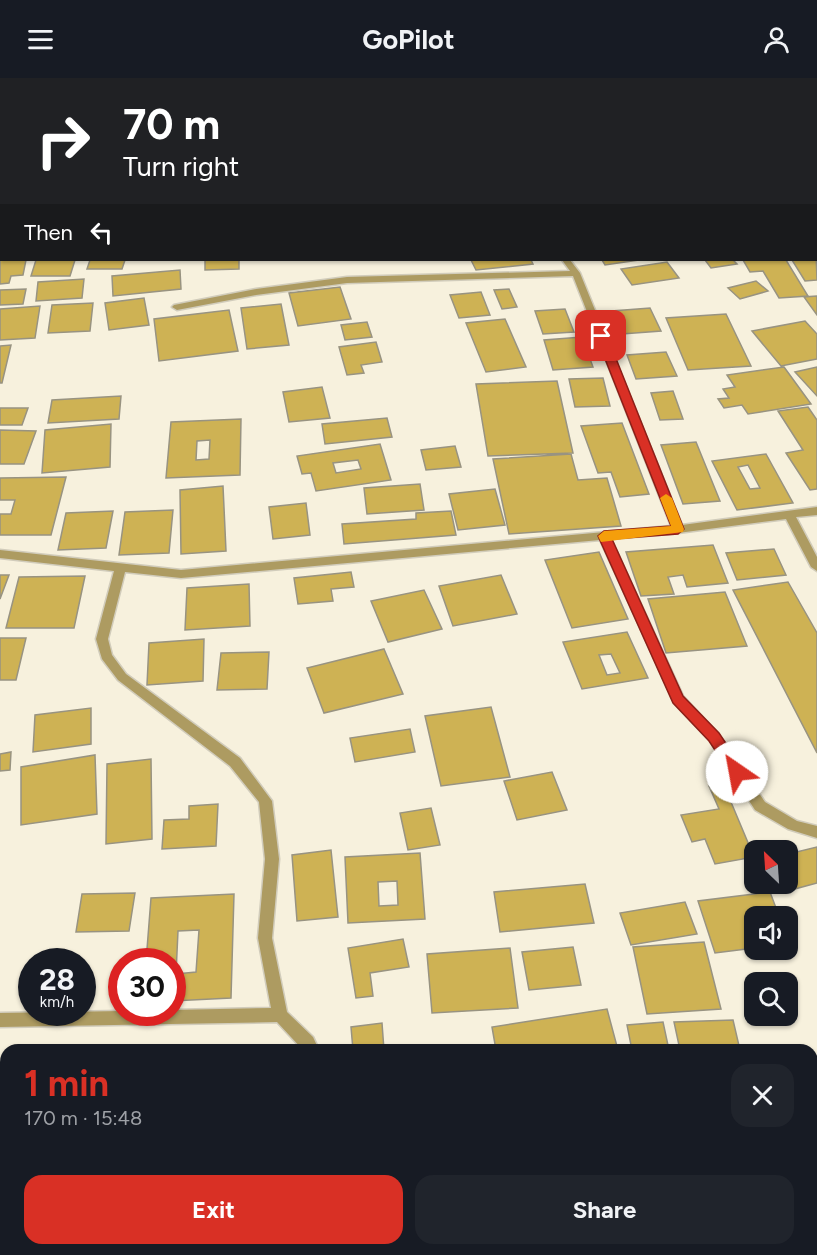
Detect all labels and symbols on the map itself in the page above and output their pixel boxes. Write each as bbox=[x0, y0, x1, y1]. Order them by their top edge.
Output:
pin bbox=[575, 310, 626, 361]
position arrow bbox=[705, 740, 769, 804]
north arrow bbox=[744, 840, 798, 894]
speed limit sign: 30 bbox=[108, 948, 186, 1026]

